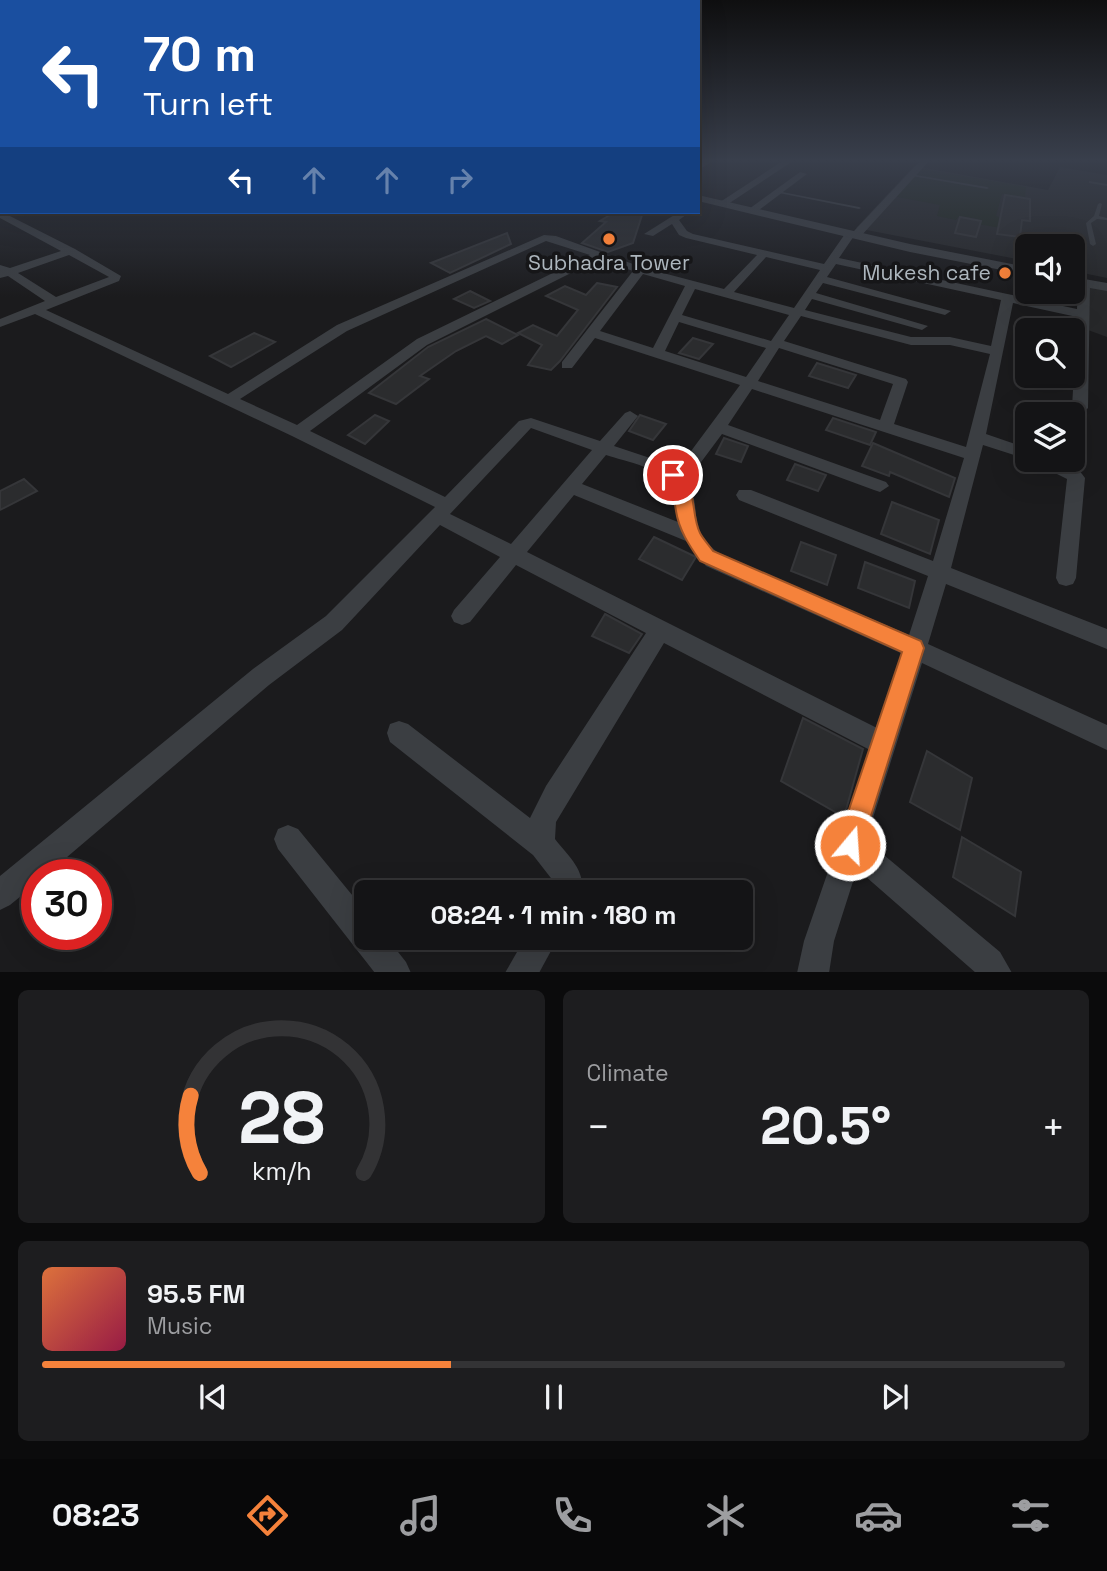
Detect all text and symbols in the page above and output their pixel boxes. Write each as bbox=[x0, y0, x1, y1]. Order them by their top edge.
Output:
text: 70 m bbox=[143, 23, 256, 85]
icon: left bbox=[28, 28, 119, 119]
text: Turn left bbox=[143, 84, 273, 124]
icon: left bbox=[222, 161, 260, 199]
icon: ahead bbox=[295, 161, 333, 199]
icon: ahead bbox=[368, 161, 406, 199]
icon: right bbox=[441, 161, 479, 199]
marker: Subhadra Tower bbox=[601, 231, 617, 247]
map controls bbox=[1015, 234, 1085, 472]
button: sound bbox=[1015, 234, 1085, 304]
place label: Subhadra Tower bbox=[528, 249, 690, 276]
place label: Mukesh cafe bbox=[862, 259, 991, 286]
marker: Mukesh cafe bbox=[997, 265, 1013, 281]
button: search bbox=[1015, 318, 1085, 388]
button: layers bbox=[1015, 402, 1085, 472]
pin bbox=[643, 445, 703, 505]
icon: arrive bbox=[654, 456, 692, 494]
position arrow bbox=[813, 808, 887, 882]
speed limit sign: 30 bbox=[21, 859, 112, 950]
text: 08:24 · 1 min · 180 m bbox=[430, 898, 677, 932]
text: Climate bbox=[587, 1058, 669, 1088]
text: 28 bbox=[238, 1071, 325, 1164]
text: 20.5° bbox=[760, 1093, 891, 1159]
text: − bbox=[587, 1103, 610, 1151]
text: + bbox=[1041, 1103, 1065, 1151]
text: km/h bbox=[251, 1154, 311, 1186]
text: 95.5 FM bbox=[147, 1277, 245, 1311]
text: Music bbox=[147, 1311, 212, 1341]
icon: previous bbox=[194, 1378, 232, 1416]
icon: pause bbox=[535, 1378, 573, 1416]
icon: next bbox=[876, 1378, 914, 1416]
icon: directions bbox=[243, 1491, 292, 1540]
icon: music bbox=[396, 1491, 445, 1540]
icon: phone bbox=[548, 1491, 597, 1540]
icon: climate bbox=[701, 1491, 750, 1540]
icon: car bbox=[854, 1491, 903, 1540]
icon: filters bbox=[1006, 1491, 1055, 1540]
text: 08:23 bbox=[52, 1495, 140, 1535]

